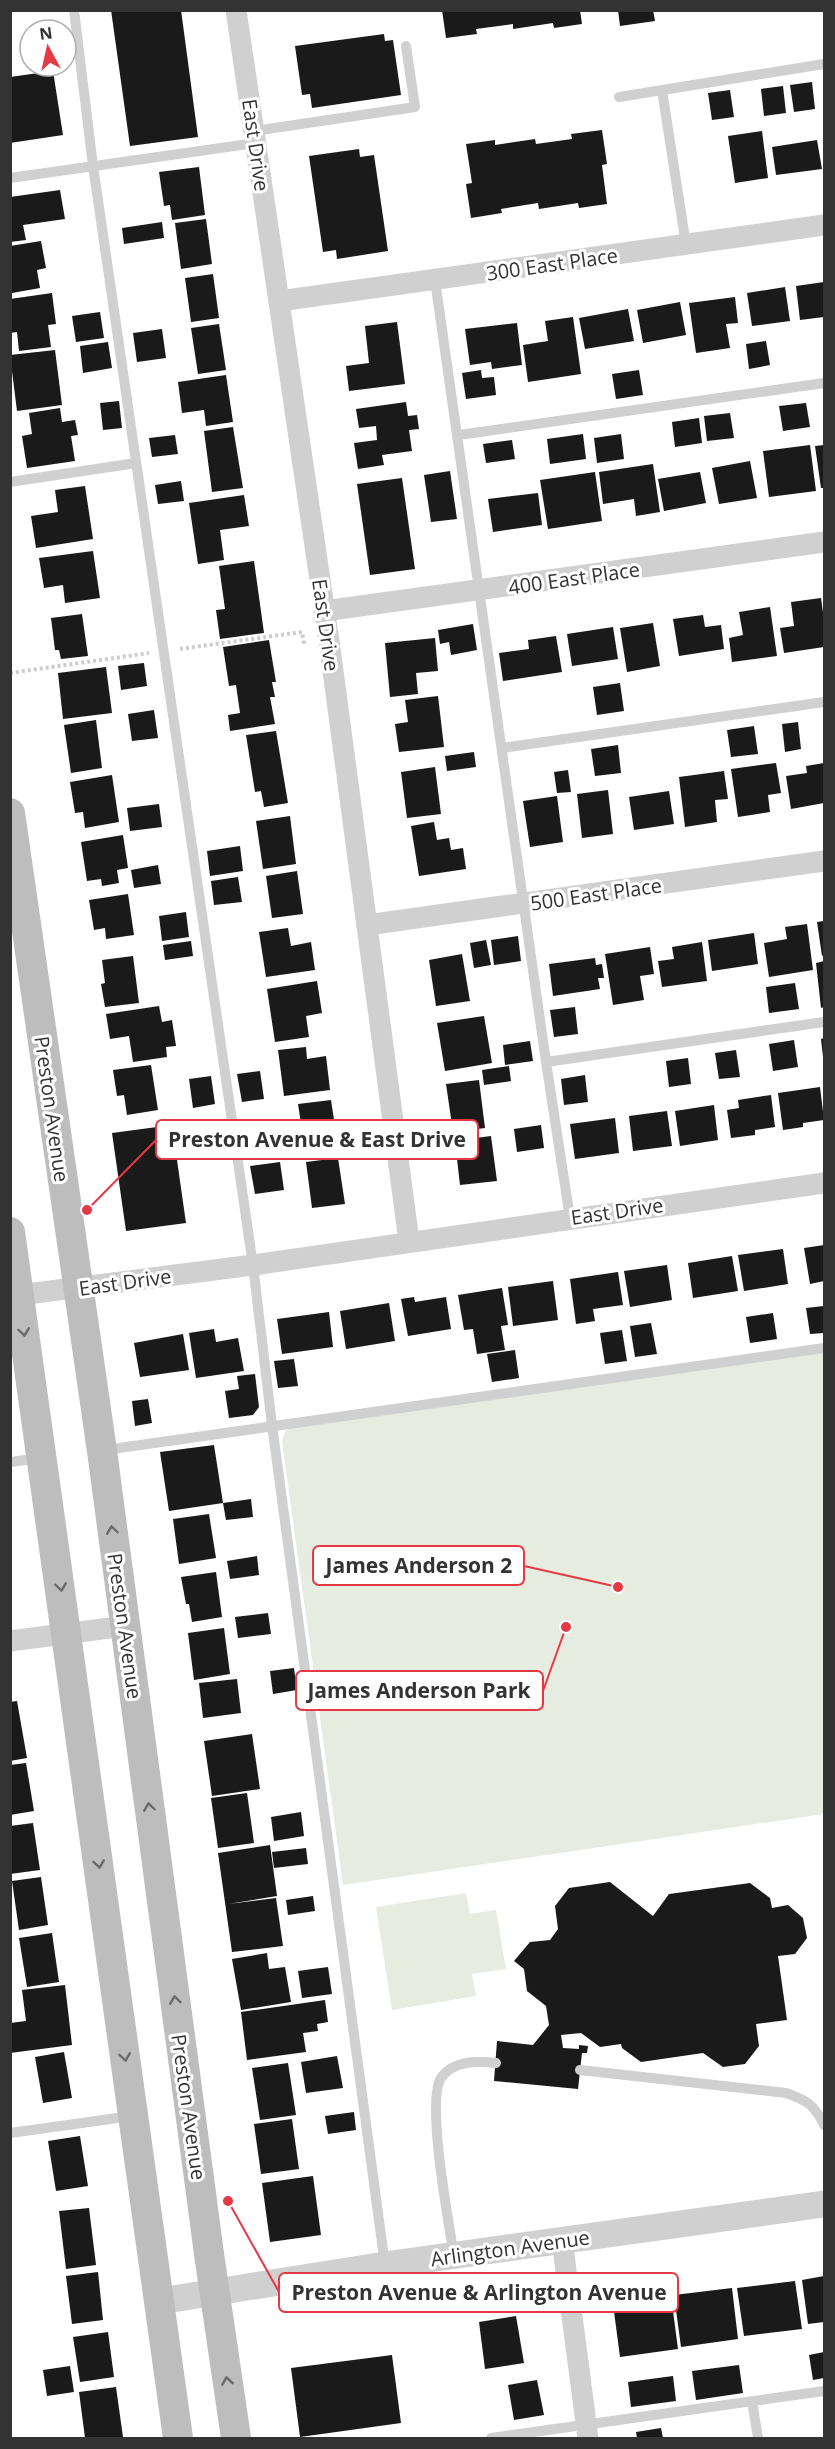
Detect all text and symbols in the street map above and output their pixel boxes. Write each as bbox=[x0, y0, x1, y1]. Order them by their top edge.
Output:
north arrow bbox=[18, 18, 78, 78]
text: N bbox=[38, 21, 54, 45]
street label: East Drive bbox=[236, 97, 276, 193]
street label: 300 East Place bbox=[484, 241, 620, 287]
street label: 400 East Place bbox=[506, 555, 642, 601]
street label: East Drive bbox=[306, 577, 346, 673]
street label: 500 East Place bbox=[528, 871, 664, 917]
street label: Preston Avenue bbox=[28, 1034, 76, 1184]
callout: Preston Avenue & East Drive bbox=[156, 1120, 478, 1159]
text: Preston Avenue & East Drive bbox=[168, 1125, 466, 1153]
street label: East Drive bbox=[569, 1191, 665, 1231]
street label: East Drive bbox=[77, 1262, 173, 1302]
one-way arrow bbox=[18, 1327, 30, 1337]
one-way arrow bbox=[107, 1526, 119, 1535]
callout: James Anderson 2 bbox=[313, 1546, 524, 1585]
street label: Preston Avenue bbox=[101, 1551, 149, 1701]
text: James Anderson 2 bbox=[324, 1551, 512, 1579]
one-way arrow bbox=[54, 1583, 66, 1592]
callout: James Anderson Park bbox=[296, 1671, 543, 1710]
text: James Anderson Park bbox=[305, 1676, 532, 1704]
one-way arrow bbox=[144, 1802, 156, 1812]
one-way arrow bbox=[92, 1859, 104, 1868]
one-way arrow bbox=[169, 1996, 182, 2005]
street label: Preston Avenue bbox=[165, 2032, 213, 2182]
one-way arrow bbox=[119, 2052, 131, 2062]
street label: Arlington Avenue bbox=[429, 2223, 591, 2273]
callout: Preston Avenue & Arlington Avenue bbox=[279, 2273, 678, 2312]
text: Preston Avenue & Arlington Avenue bbox=[291, 2278, 667, 2306]
one-way arrow bbox=[222, 2376, 234, 2385]

